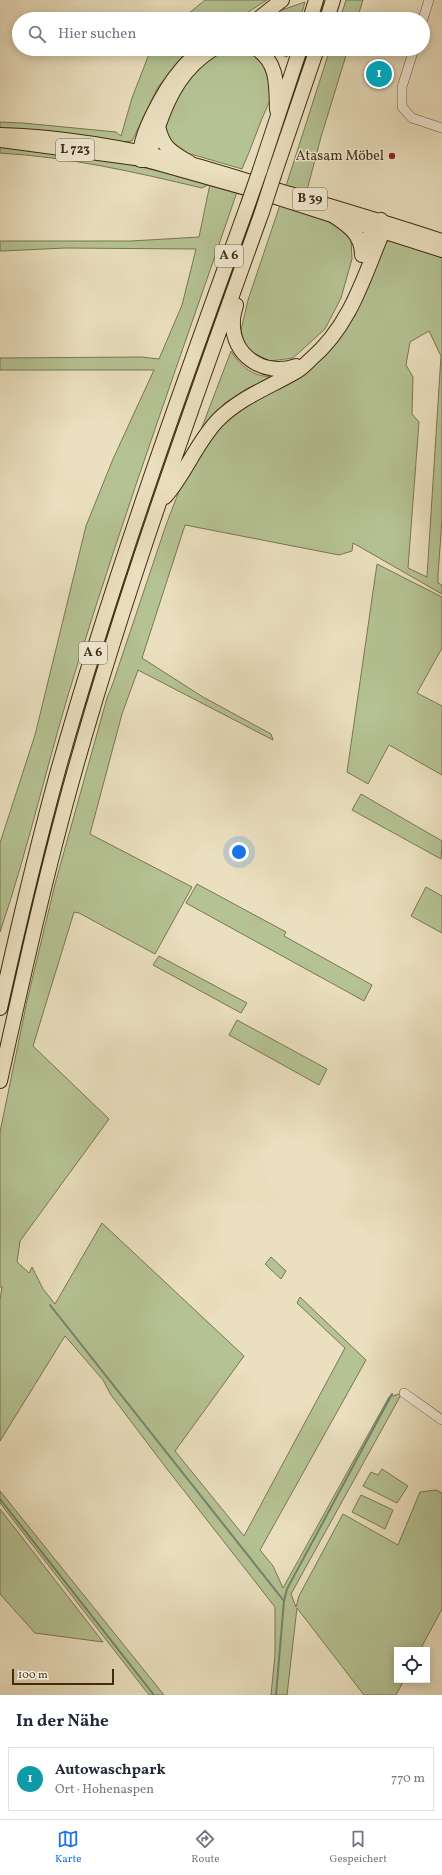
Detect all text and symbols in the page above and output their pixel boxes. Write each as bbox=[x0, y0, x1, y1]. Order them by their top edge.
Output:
search box bbox=[12, 12, 430, 56]
icon: search bbox=[26, 23, 48, 45]
text: Hier suchen bbox=[58, 24, 136, 45]
pin: 1 bbox=[366, 59, 392, 89]
road number: L 723 bbox=[56, 139, 94, 161]
place label: Atasam Möbel bbox=[296, 147, 384, 166]
marker: Atasam Möbel bbox=[387, 151, 397, 161]
road number: B 39 bbox=[293, 188, 327, 210]
road number: A 6 bbox=[215, 245, 243, 267]
road number: A 6 bbox=[79, 642, 107, 664]
your location bbox=[229, 842, 249, 862]
map controls bbox=[394, 1647, 430, 1683]
button: locate bbox=[394, 1647, 430, 1683]
scale bar bbox=[12, 1667, 114, 1686]
text: 100 m bbox=[18, 1668, 48, 1683]
text: In der Nähe bbox=[16, 1710, 109, 1733]
text: Autowaschpark bbox=[55, 1760, 166, 1781]
text: 1 bbox=[27, 1770, 33, 1788]
text: 770 m bbox=[391, 1770, 425, 1788]
text: Ort · Hohenaspen bbox=[55, 1781, 154, 1799]
tab: Karte bbox=[55, 1828, 81, 1867]
tab: Route bbox=[191, 1828, 220, 1867]
tab: Gespeichert bbox=[329, 1828, 387, 1867]

